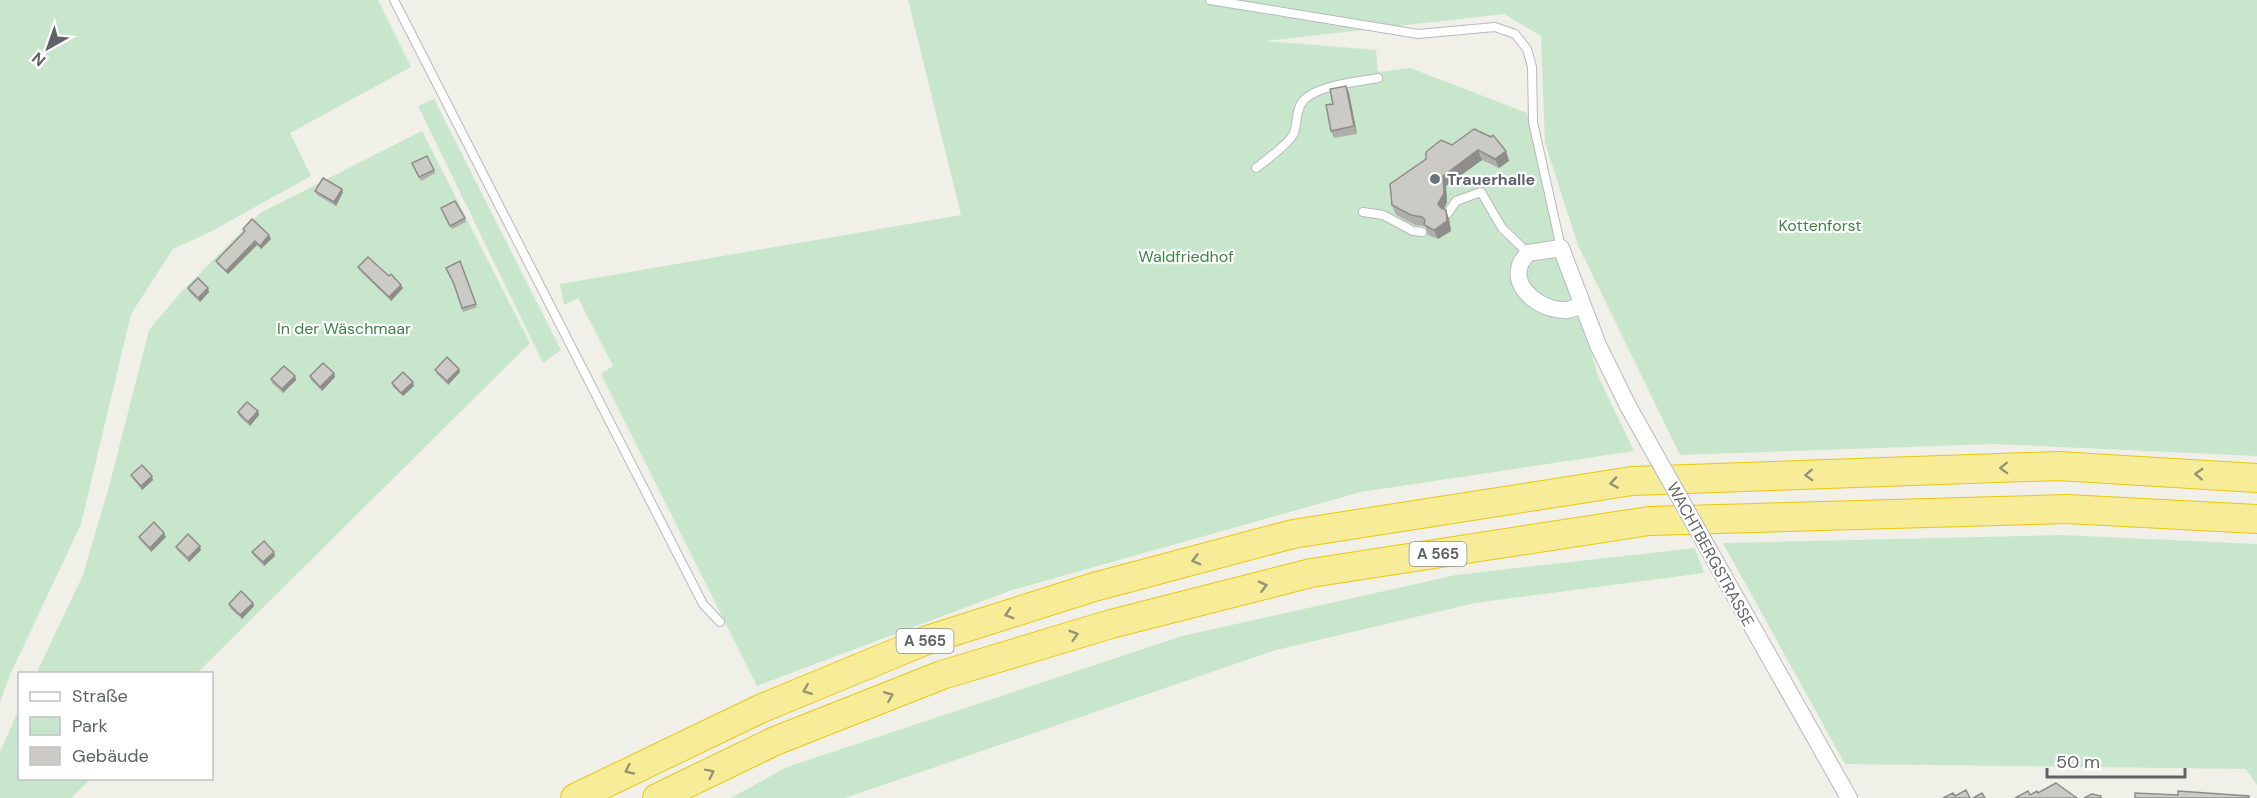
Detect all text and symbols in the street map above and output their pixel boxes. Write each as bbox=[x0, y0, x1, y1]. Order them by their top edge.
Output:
north arrow bbox=[18, 18, 78, 78]
text: N bbox=[27, 47, 50, 71]
place label: Trauerhalle bbox=[1447, 169, 1535, 190]
marker: Trauerhalle bbox=[1428, 172, 1442, 186]
park label: Kottenforst bbox=[1778, 215, 1862, 236]
park label: Waldfriedhof bbox=[1138, 246, 1234, 267]
park label: In der Wäschmaar bbox=[277, 318, 411, 339]
one-way arrow bbox=[1999, 462, 2008, 474]
one-way arrow bbox=[1804, 468, 1813, 481]
one-way arrow bbox=[2194, 468, 2203, 481]
one-way arrow bbox=[1610, 477, 1619, 489]
street label: WACHTBERGSTRASSE bbox=[1662, 478, 1759, 630]
road number: A 565 bbox=[1410, 542, 1466, 566]
one-way arrow bbox=[1192, 553, 1202, 565]
one-way arrow bbox=[1258, 580, 1268, 593]
one-way arrow bbox=[1004, 607, 1015, 620]
road number: A 565 bbox=[896, 629, 954, 653]
one-way arrow bbox=[1068, 630, 1079, 642]
legend bbox=[18, 672, 213, 780]
one-way arrow bbox=[802, 683, 813, 695]
text: Straße bbox=[72, 684, 128, 708]
one-way arrow bbox=[883, 691, 894, 703]
text: Park bbox=[72, 714, 108, 738]
scale bar bbox=[2047, 741, 2185, 779]
text: Gebäude bbox=[72, 744, 149, 768]
text: 50 m bbox=[2056, 750, 2100, 774]
one-way arrow bbox=[625, 763, 636, 775]
one-way arrow bbox=[704, 768, 715, 780]

